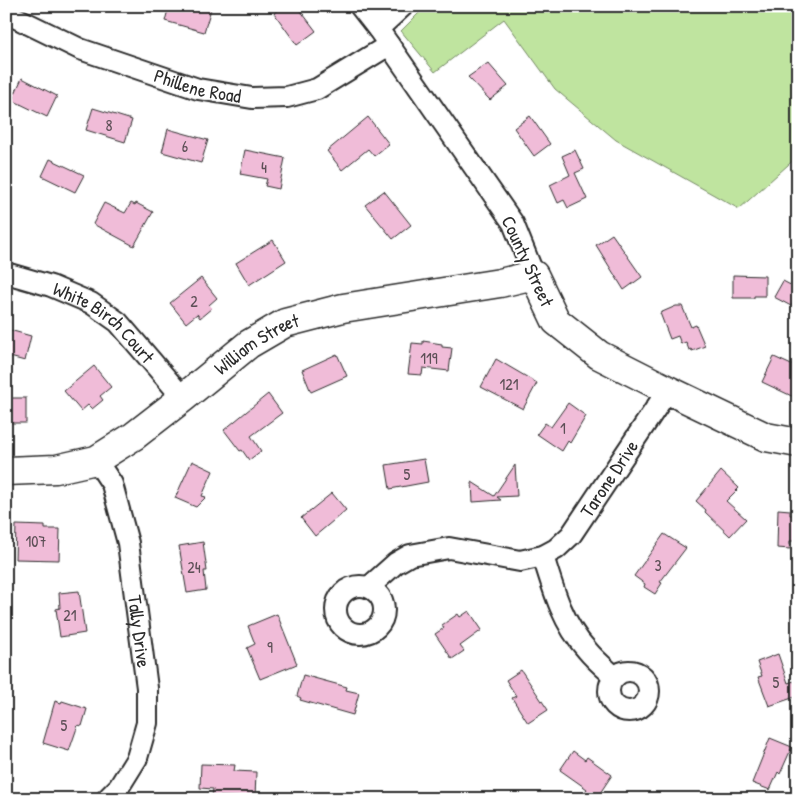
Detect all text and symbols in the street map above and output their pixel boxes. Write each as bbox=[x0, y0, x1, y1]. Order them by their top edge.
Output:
street label: Phillene Road bbox=[151, 62, 244, 109]
house number: 8 bbox=[106, 114, 113, 136]
house number: 6 bbox=[182, 135, 188, 157]
house number: 4 bbox=[261, 156, 267, 178]
street label: County Street bbox=[496, 211, 561, 311]
street label: White Birch Court bbox=[49, 275, 161, 369]
house number: 2 bbox=[190, 290, 198, 312]
street label: William Street bbox=[208, 307, 302, 381]
house number: 119 bbox=[420, 347, 438, 369]
house number: 121 bbox=[499, 373, 519, 395]
house number: 1 bbox=[560, 417, 566, 439]
street label: Tarone Drive bbox=[574, 434, 644, 522]
house number: 5 bbox=[404, 463, 411, 485]
house number: 107 bbox=[26, 530, 47, 552]
house number: 3 bbox=[654, 554, 662, 576]
house number: 24 bbox=[187, 556, 201, 578]
street label: Tally Drive bbox=[122, 593, 157, 669]
house number: 21 bbox=[63, 604, 77, 626]
house number: 9 bbox=[267, 636, 273, 658]
house number: 5 bbox=[773, 671, 780, 693]
house number: 5 bbox=[61, 714, 68, 736]

